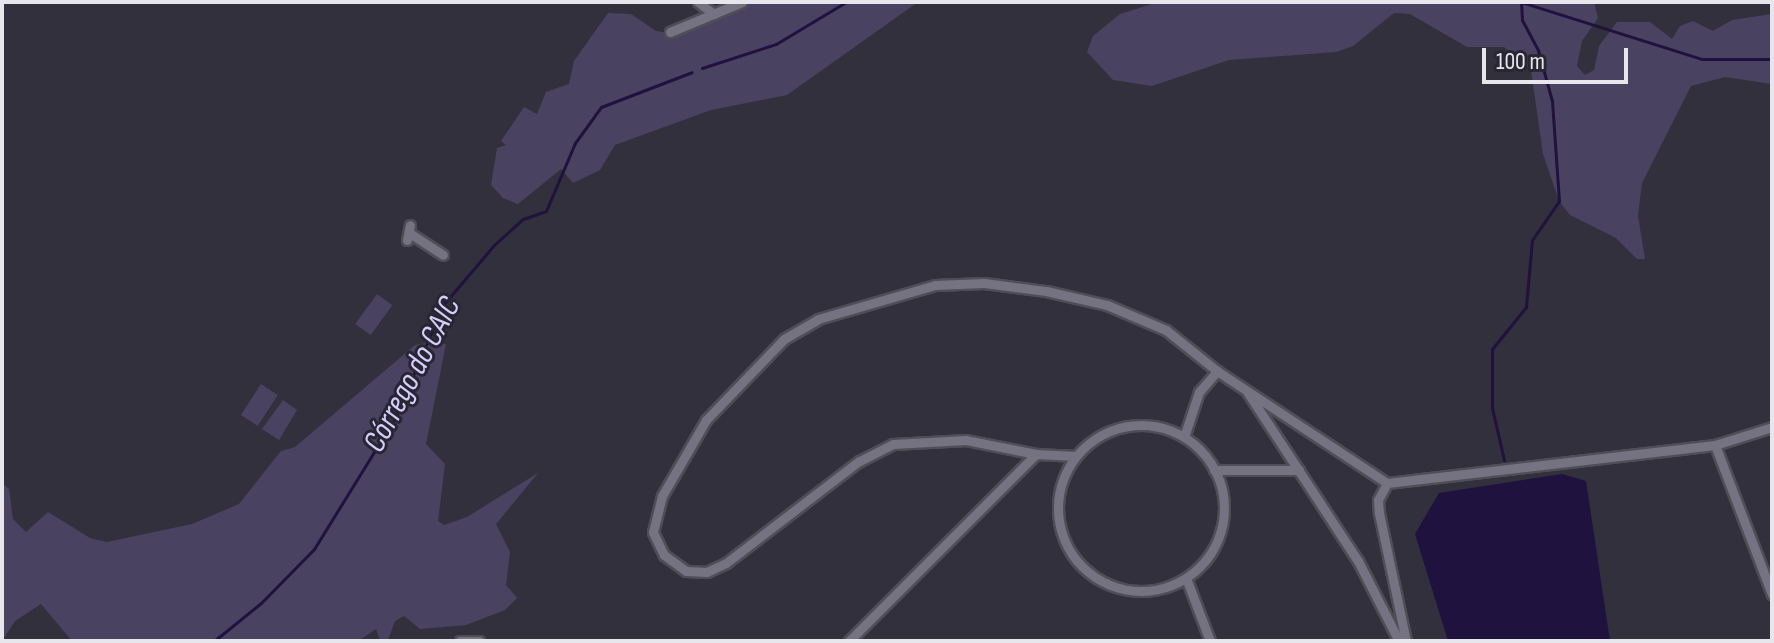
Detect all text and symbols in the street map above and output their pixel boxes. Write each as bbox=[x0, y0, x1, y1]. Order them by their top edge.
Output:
scale bar bbox=[1486, 32, 1632, 82]
text: 100 m bbox=[1496, 47, 1545, 76]
water label: Córrego do CAIC bbox=[356, 291, 470, 459]

